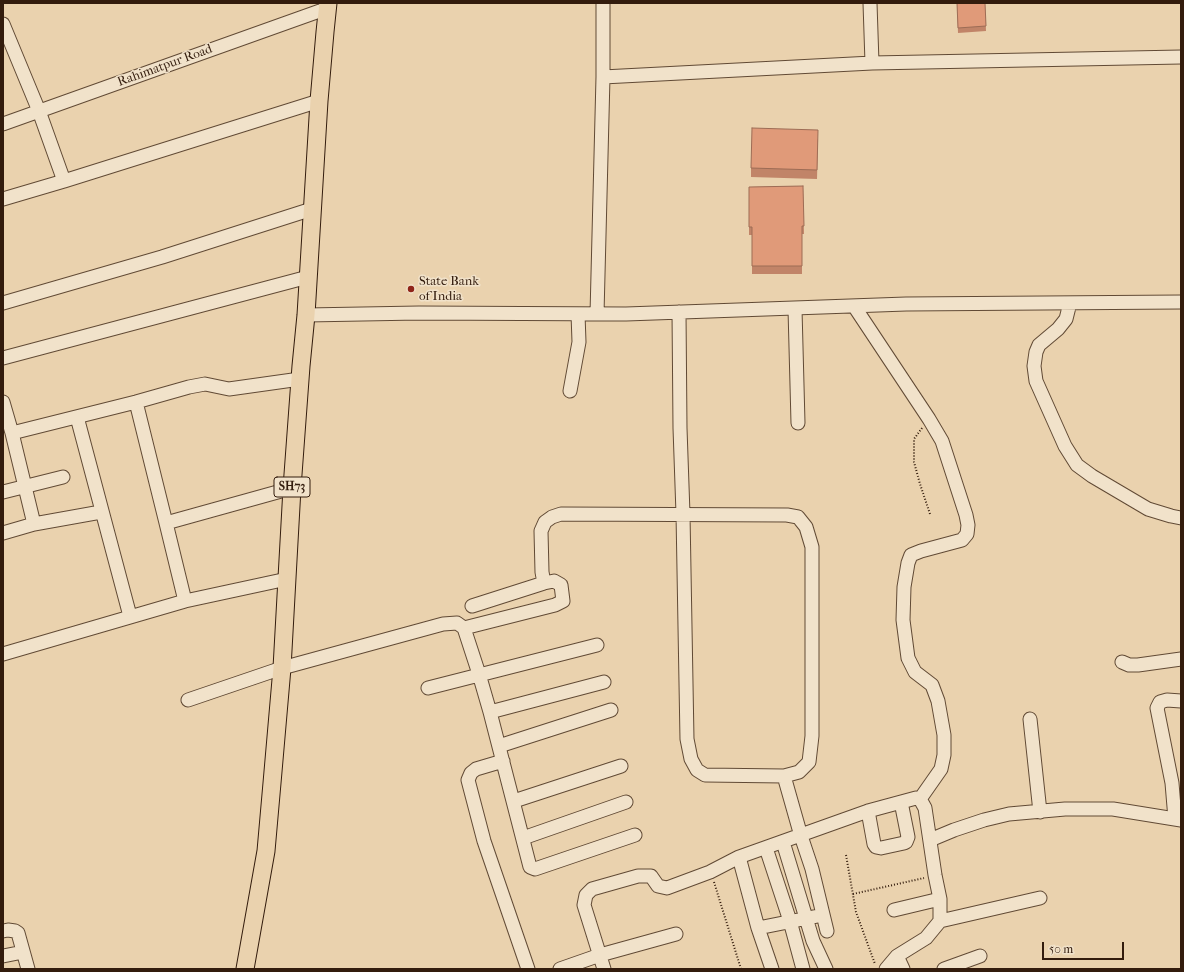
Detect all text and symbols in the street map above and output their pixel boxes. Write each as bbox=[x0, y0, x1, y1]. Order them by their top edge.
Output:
street label: Rahimatpur Road bbox=[115, 42, 215, 90]
place label: State Bank of India bbox=[419, 274, 479, 305]
marker: State Bank of India bbox=[406, 284, 416, 294]
road number: SH73 bbox=[274, 477, 310, 497]
scale bar bbox=[1044, 934, 1126, 960]
text: 50 m bbox=[1049, 942, 1073, 956]

